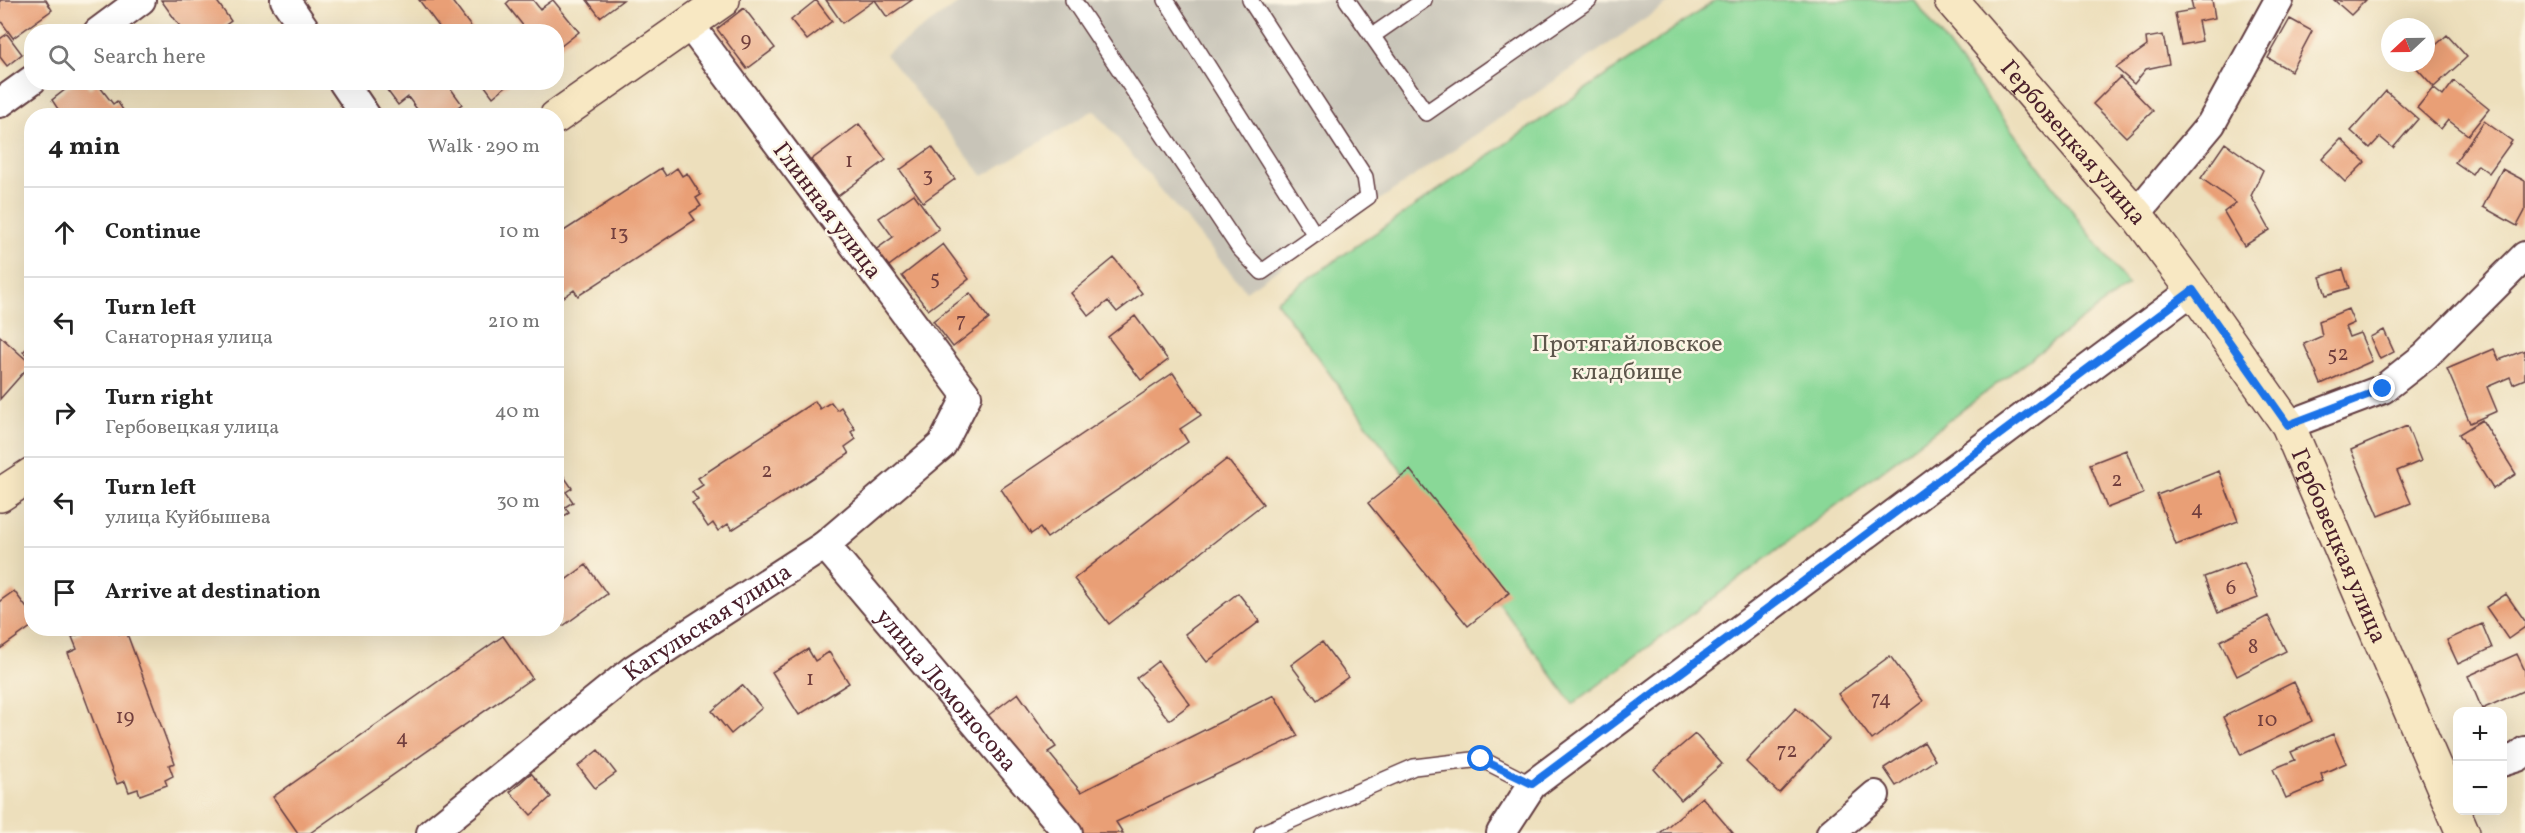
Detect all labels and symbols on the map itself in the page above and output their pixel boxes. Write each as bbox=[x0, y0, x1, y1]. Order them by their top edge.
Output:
north arrow bbox=[2381, 18, 2435, 72]
house number: 9 bbox=[741, 26, 752, 55]
street label: Гербовецкая улица bbox=[1991, 53, 2154, 233]
street label: Глинная улица bbox=[764, 136, 889, 287]
house number: 1 bbox=[845, 147, 853, 176]
house number: 3 bbox=[923, 161, 933, 190]
house number: 13 bbox=[610, 219, 628, 248]
house number: 5 bbox=[930, 264, 940, 293]
house number: 7 bbox=[956, 307, 966, 336]
park label: Протягайловское кладбище bbox=[1531, 328, 1723, 390]
house number: 52 bbox=[2327, 340, 2349, 369]
route end bbox=[2369, 375, 2395, 401]
street label: Гербовецкая улица bbox=[2281, 443, 2395, 649]
house number: 2 bbox=[761, 457, 773, 486]
house number: 2 bbox=[2111, 466, 2123, 495]
house number: 4 bbox=[2191, 495, 2203, 524]
street label: Кагульская улица bbox=[617, 556, 799, 690]
house number: 6 bbox=[2226, 574, 2236, 603]
street label: улица Ломоносова bbox=[866, 602, 1024, 780]
house number: 8 bbox=[2248, 633, 2258, 662]
house number: 1 bbox=[806, 665, 814, 694]
house number: 74 bbox=[1871, 685, 1891, 714]
house number: 19 bbox=[115, 703, 135, 732]
house number: 10 bbox=[2257, 706, 2277, 735]
house number: 4 bbox=[396, 724, 408, 753]
house number: 72 bbox=[1776, 737, 1798, 766]
route start bbox=[1467, 745, 1493, 771]

